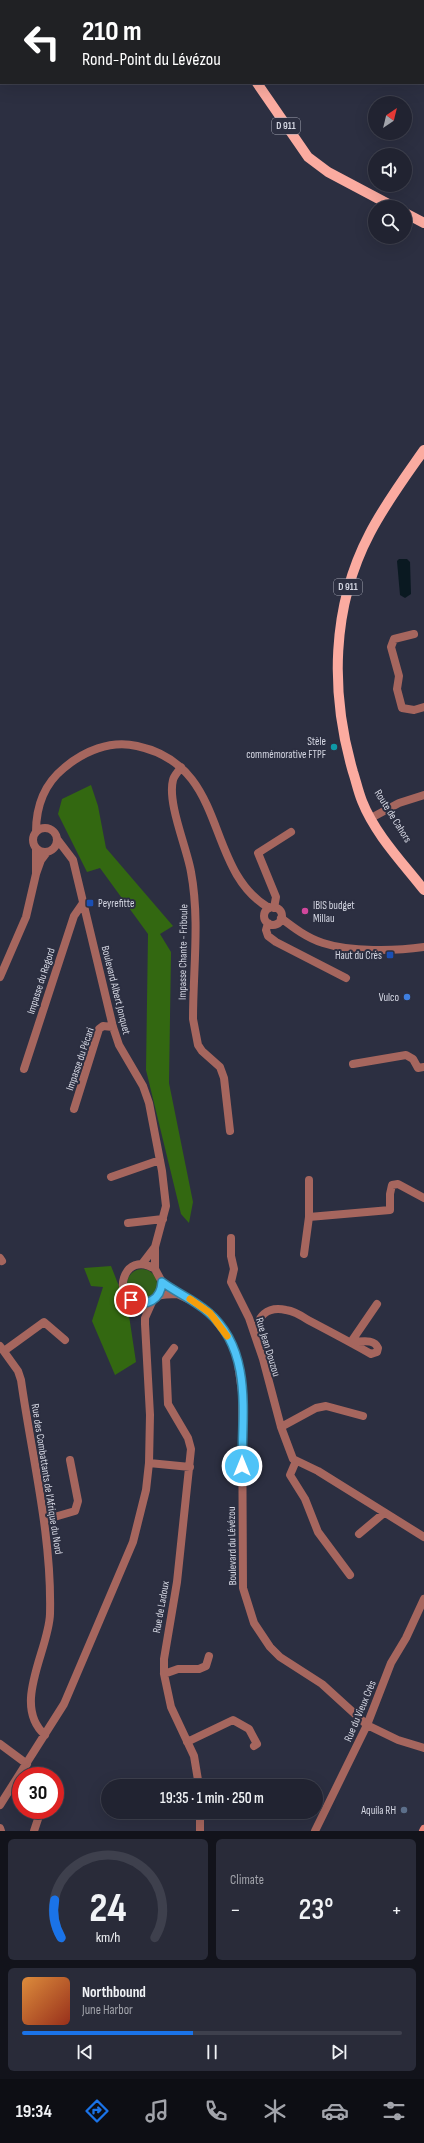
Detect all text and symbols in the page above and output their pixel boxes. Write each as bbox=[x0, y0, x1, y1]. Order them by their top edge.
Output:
text: 210 m bbox=[82, 15, 142, 48]
icon: left bbox=[16, 16, 68, 68]
text: Rond-Point du Lévézou bbox=[82, 49, 221, 70]
north arrow bbox=[368, 96, 412, 140]
map controls bbox=[368, 96, 412, 244]
road number: D 911 bbox=[272, 118, 300, 134]
button: sound bbox=[368, 148, 412, 192]
button: search bbox=[368, 200, 412, 244]
road number: D 911 bbox=[334, 579, 362, 595]
place label: Stèle commémorative FTPF bbox=[246, 735, 326, 761]
marker: Stèle commémorative FTPF bbox=[329, 742, 339, 752]
street label: Route de Cahors bbox=[372, 787, 414, 845]
place label: Peyrefitte bbox=[98, 897, 134, 910]
marker: Peyrefitte bbox=[85, 898, 95, 908]
place label: IBIS budget Millau bbox=[313, 899, 355, 925]
street label: Impasse Chante - Friboule bbox=[176, 904, 190, 1000]
marker: IBIS budget Millau bbox=[300, 906, 310, 916]
street label: Boulevard Albert Jonquet bbox=[99, 944, 133, 1036]
street label: Impasse du Regord bbox=[24, 946, 58, 1016]
place label: Haut du Crès bbox=[335, 949, 382, 962]
marker: Haut du Crès bbox=[385, 950, 395, 960]
place label: Vulco bbox=[379, 991, 399, 1004]
marker: Vulco bbox=[402, 992, 412, 1002]
street label: Impasse du Pécari bbox=[63, 1026, 97, 1092]
pin bbox=[114, 1283, 148, 1317]
icon: arrive bbox=[120, 1289, 142, 1311]
street label: Rue Jean Douzou bbox=[253, 1316, 283, 1378]
street label: Rue des Combattants de l'Afrique du Nord bbox=[29, 1403, 65, 1556]
position arrow bbox=[221, 1445, 263, 1487]
street label: Boulevard du Lévézou bbox=[225, 1506, 239, 1586]
street label: Rue de Ladoux bbox=[150, 1580, 172, 1634]
street label: Rue du Vieux Crès bbox=[341, 1678, 379, 1744]
speed limit sign: 30 bbox=[12, 1767, 64, 1819]
text: 19:35 · 1 min · 250 m bbox=[160, 1789, 264, 1808]
place label: Aquila RH bbox=[360, 1804, 396, 1817]
marker: Aquila RH bbox=[399, 1805, 409, 1815]
text: Climate bbox=[230, 1872, 264, 1888]
text: 24 bbox=[89, 1883, 127, 1932]
text: 23° bbox=[298, 1892, 334, 1928]
text: − bbox=[230, 1897, 241, 1924]
text: + bbox=[391, 1897, 402, 1924]
text: km/h bbox=[96, 1928, 120, 1945]
text: Northbound bbox=[82, 1983, 146, 2002]
text: June Harbor bbox=[82, 2002, 133, 2018]
icon: previous bbox=[74, 2041, 96, 2063]
icon: pause bbox=[201, 2041, 223, 2063]
icon: next bbox=[328, 2041, 350, 2063]
icon: directions bbox=[83, 2097, 111, 2125]
icon: music bbox=[143, 2097, 171, 2125]
icon: phone bbox=[202, 2097, 230, 2125]
icon: climate bbox=[261, 2097, 289, 2125]
icon: car bbox=[321, 2097, 349, 2125]
icon: filters bbox=[380, 2097, 408, 2125]
text: 19:34 bbox=[16, 2101, 52, 2122]

